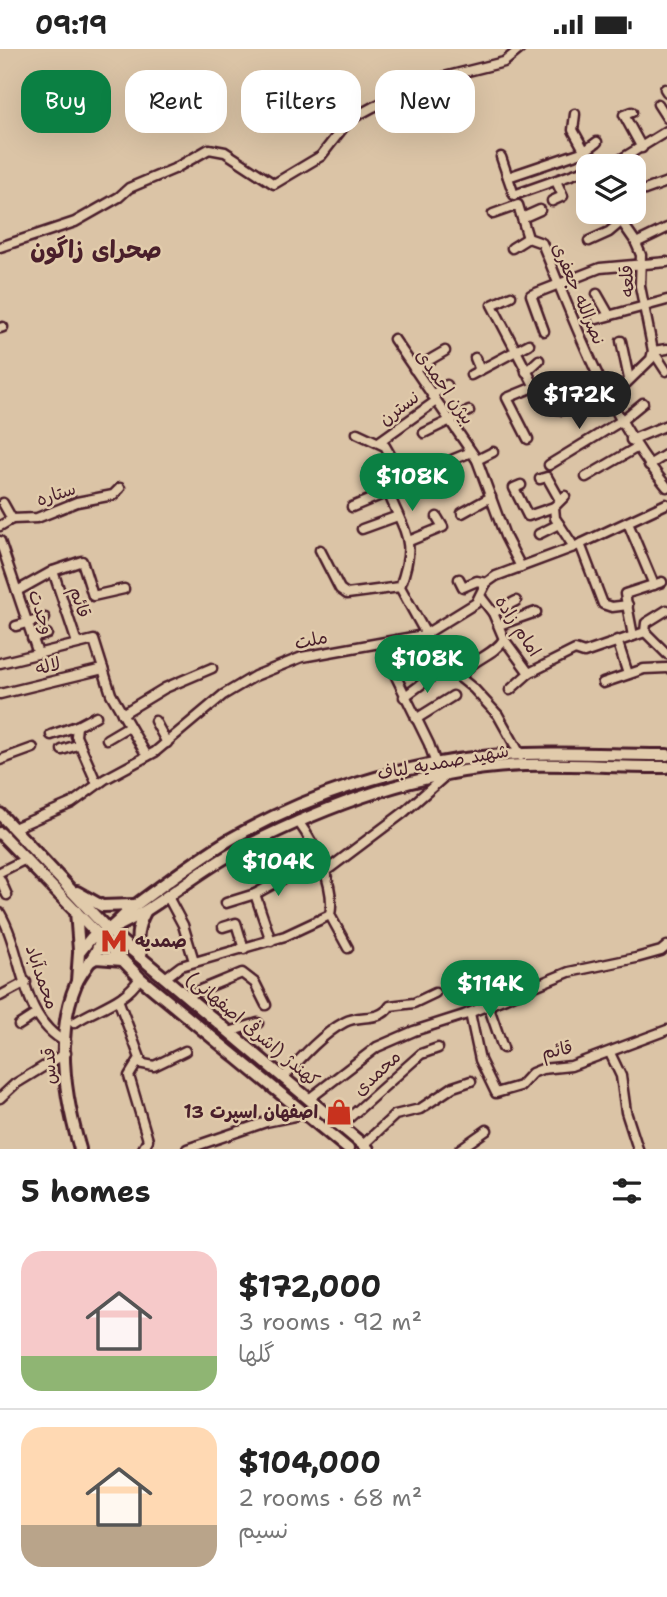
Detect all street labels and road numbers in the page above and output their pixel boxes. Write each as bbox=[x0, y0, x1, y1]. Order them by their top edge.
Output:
street label: نصرالله جعفری bbox=[547, 239, 611, 349]
street label: قلعه bbox=[614, 264, 640, 298]
street label: بیژن احمدی bbox=[410, 344, 480, 430]
street label: نسترن bbox=[374, 385, 424, 431]
street label: ستاره bbox=[33, 476, 79, 512]
street label: قائم bbox=[62, 583, 96, 621]
street label: وحدت bbox=[23, 587, 59, 637]
street label: امام زاده bbox=[488, 591, 547, 662]
street label: ملت bbox=[292, 625, 330, 655]
street label: لاله bbox=[33, 651, 63, 681]
street label: شهید صمدیه لباف bbox=[375, 739, 511, 785]
street label: محمدآباد bbox=[20, 942, 64, 1012]
street label: کهندژ (اشرفی اصفهانی) bbox=[181, 966, 325, 1092]
street label: قائم bbox=[539, 1035, 575, 1067]
street label: محمدی bbox=[348, 1045, 406, 1101]
street label: قدس bbox=[36, 1047, 62, 1085]

